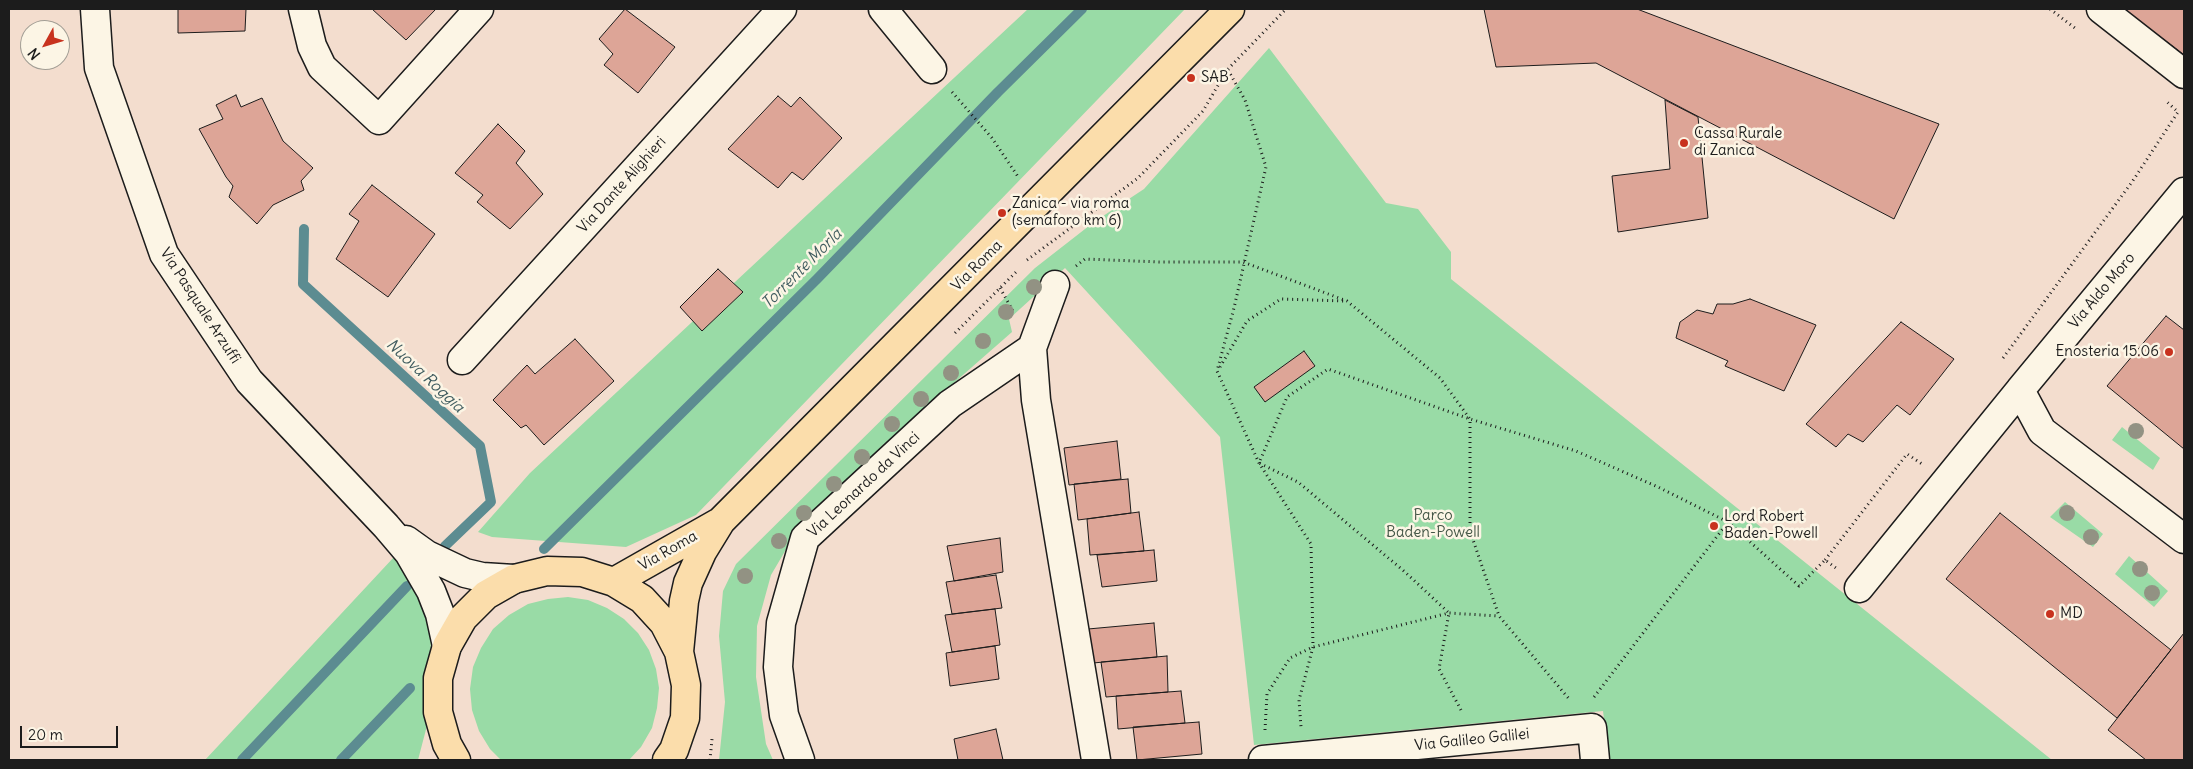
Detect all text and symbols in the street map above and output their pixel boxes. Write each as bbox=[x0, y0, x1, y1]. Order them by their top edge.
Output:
north arrow bbox=[20, 20, 70, 70]
text: N bbox=[24, 44, 44, 63]
place label: SAB bbox=[1201, 69, 1229, 87]
marker: SAB bbox=[1185, 72, 1197, 84]
place label: Cassa Rurale di Zanica bbox=[1694, 125, 1782, 160]
street label: Via Dante Alighieri bbox=[574, 133, 670, 237]
marker: Cassa Rurale di Zanica bbox=[1678, 137, 1690, 149]
place label: Zanica - via roma (semaforo km 6) bbox=[1012, 195, 1129, 230]
marker: Zanica - via roma (semaforo km 6) bbox=[996, 207, 1008, 219]
water label: Torrente Morla bbox=[758, 225, 846, 313]
street label: Via Roma bbox=[948, 237, 1006, 295]
street label: Via Pasquale Arzuffi bbox=[156, 245, 244, 367]
street label: Via Aldo Moro bbox=[2065, 249, 2139, 333]
water label: Nuova Roggia bbox=[382, 335, 468, 417]
place label: Enosteria 15.06 bbox=[2056, 343, 2159, 361]
marker: Enosteria 15.06 bbox=[2163, 346, 2175, 358]
street label: Via Leonardo da Vinci bbox=[804, 428, 924, 542]
park label: Parco Baden-Powell bbox=[1386, 507, 1480, 542]
place label: Lord Robert Baden-Powell bbox=[1724, 508, 1818, 543]
marker: Lord Robert Baden-Powell bbox=[1708, 520, 1720, 532]
street label: Via Roma bbox=[636, 527, 700, 575]
place label: MD bbox=[2060, 605, 2083, 623]
marker: MD bbox=[2044, 608, 2056, 620]
scale bar bbox=[22, 716, 120, 748]
text: 20 m bbox=[28, 725, 63, 744]
street label: Via Galileo Galilei bbox=[1414, 725, 1530, 755]

